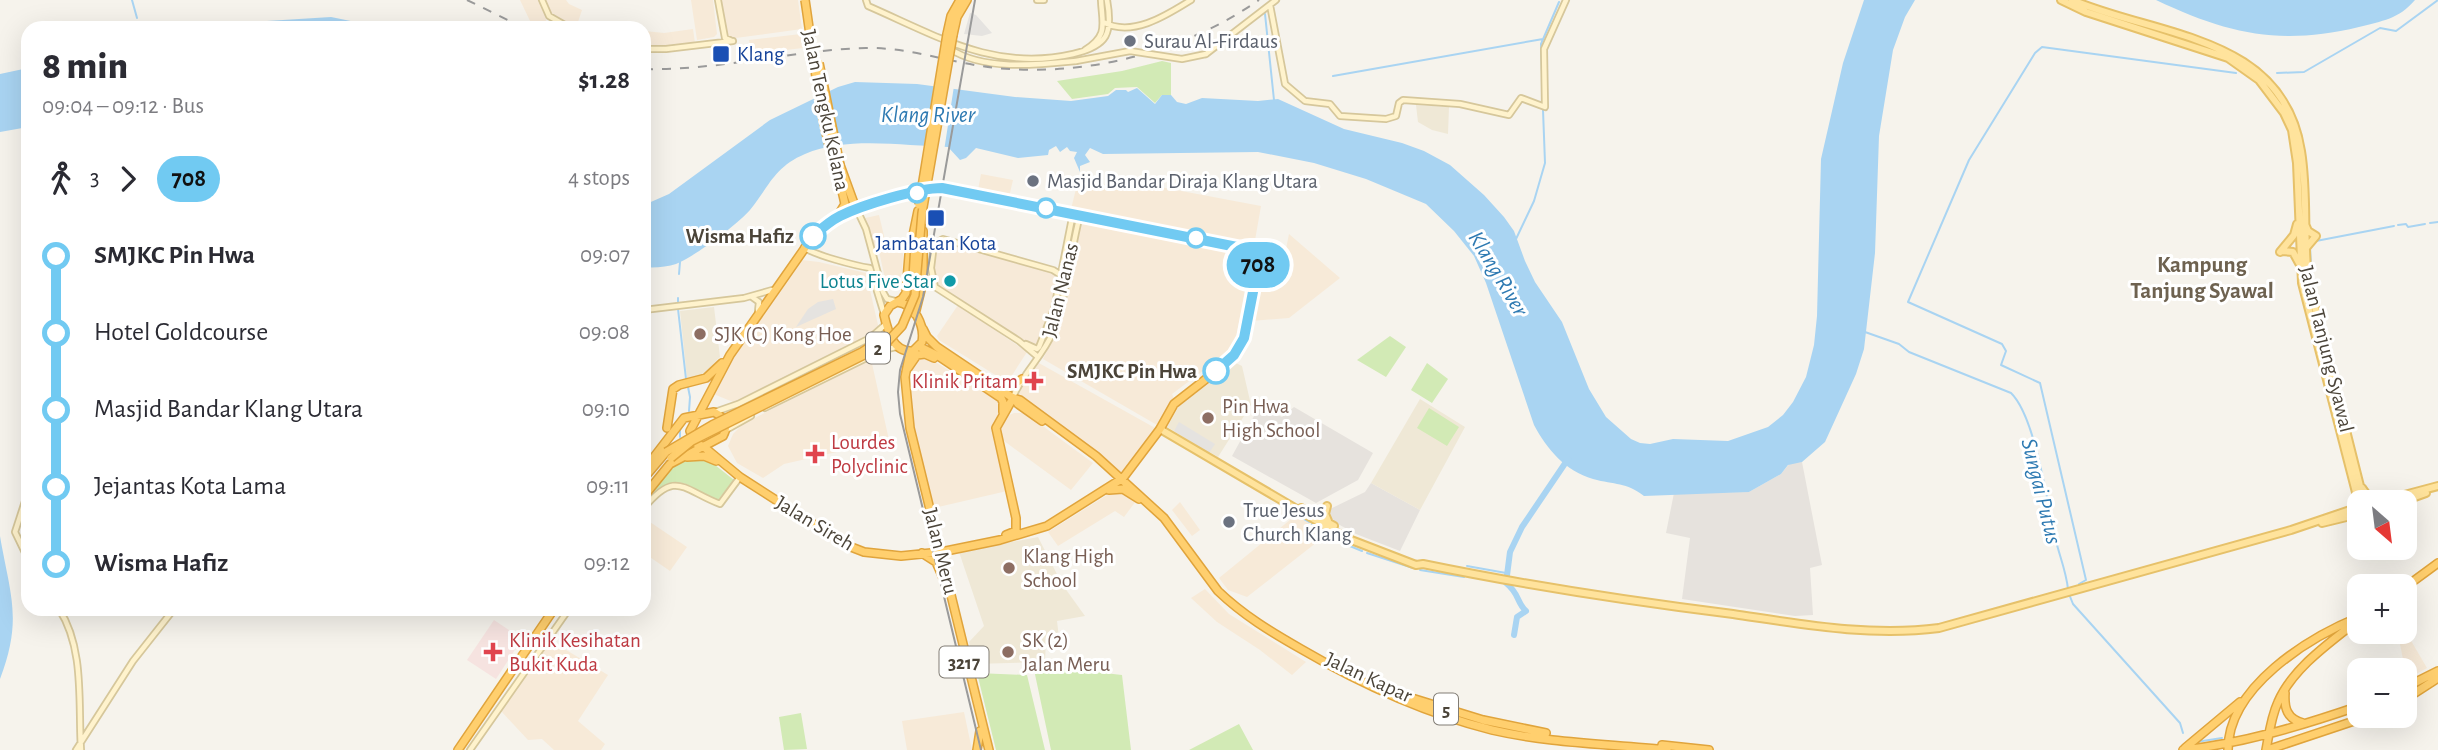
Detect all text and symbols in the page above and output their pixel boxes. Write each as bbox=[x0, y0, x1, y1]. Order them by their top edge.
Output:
street label: Jalan Tengku Kelana bbox=[798, 28, 853, 193]
place label: Surau Al-Firdaus bbox=[1144, 31, 1278, 52]
marker: Surau Al-Firdaus bbox=[1122, 33, 1138, 49]
marker: Klang bbox=[711, 44, 731, 64]
place label: Klang bbox=[737, 44, 785, 65]
text: 8 min bbox=[42, 48, 128, 86]
text: $1.28 bbox=[578, 67, 630, 93]
text: 09:04 – 09:12 · Bus bbox=[42, 95, 204, 118]
water label: Klang River bbox=[881, 104, 976, 127]
icon: walk bbox=[42, 160, 80, 198]
icon: forward bbox=[109, 160, 147, 198]
text: 3 bbox=[90, 167, 99, 190]
text: 708 bbox=[171, 167, 206, 191]
text: 4 stops bbox=[568, 167, 630, 190]
place label: Masjid Bandar Diraja Klang Utara bbox=[1047, 171, 1318, 192]
marker: Masjid Bandar Diraja Klang Utara bbox=[1025, 173, 1041, 189]
unlabelled marker bbox=[907, 183, 927, 203]
unlabelled marker bbox=[1036, 198, 1056, 218]
marker: Jambatan Kota bbox=[926, 208, 946, 228]
marker: Wisma Hafiz bbox=[800, 223, 826, 249]
place label: Wisma Hafiz bbox=[686, 226, 794, 247]
water label: Klang River bbox=[1464, 227, 1532, 321]
unlabelled marker bbox=[1186, 228, 1206, 248]
place label: Jambatan Kota bbox=[875, 233, 997, 254]
street label: Jalan Nanas bbox=[1039, 241, 1082, 339]
text: SMJKC Pin Hwa bbox=[94, 242, 255, 268]
line badge: 708 bbox=[1218, 242, 1298, 288]
text: 09:07 bbox=[580, 244, 630, 267]
text: 708 bbox=[1241, 253, 1275, 277]
district label: Kampung Tanjung Syawal bbox=[2130, 254, 2274, 303]
street label: Jalan Tanjung Syawal bbox=[2296, 264, 2357, 435]
place label: Lotus Five Star bbox=[820, 271, 936, 292]
marker: Lotus Five Star bbox=[942, 273, 958, 289]
text: Hotel Goldcourse bbox=[94, 319, 268, 345]
text: 09:08 bbox=[579, 321, 630, 344]
place label: SJK (C) Kong Hoe bbox=[714, 324, 852, 345]
marker: SJK (C) Kong Hoe bbox=[692, 326, 708, 342]
road number: 2 bbox=[866, 332, 890, 364]
marker: SMJKC Pin Hwa bbox=[1203, 358, 1229, 384]
place label: SMJKC Pin Hwa bbox=[1067, 361, 1197, 382]
place label: Klinik Pritam bbox=[912, 371, 1018, 392]
marker: Klinik Pritam bbox=[1024, 371, 1044, 391]
text: Masjid Bandar Klang Utara bbox=[94, 396, 363, 422]
place label: Pin Hwa High School bbox=[1222, 396, 1320, 441]
text: 09:10 bbox=[582, 398, 630, 421]
marker: Pin Hwa High School bbox=[1200, 410, 1216, 426]
place label: Lourdes Polyclinic bbox=[831, 432, 908, 477]
water label: Sungai Putus bbox=[2016, 436, 2065, 547]
marker: Lourdes Polyclinic bbox=[805, 444, 825, 464]
text: Jejantas Kota Lama bbox=[94, 473, 286, 499]
text: 09:11 bbox=[586, 475, 630, 498]
north arrow bbox=[2347, 490, 2417, 560]
map controls bbox=[2347, 490, 2417, 728]
street label: Jalan Sireh bbox=[772, 492, 857, 555]
place label: True Jesus Church Klang bbox=[1243, 500, 1353, 545]
street label: Jalan Meru bbox=[920, 506, 961, 597]
marker: True Jesus Church Klang bbox=[1221, 514, 1237, 530]
place label: Klang High School bbox=[1023, 546, 1114, 591]
text: Wisma Hafiz bbox=[94, 550, 228, 576]
text: 09:12 bbox=[583, 552, 630, 575]
marker: Klang High School bbox=[1001, 560, 1017, 576]
button: + bbox=[2347, 574, 2417, 644]
place label: Klinik Kesihatan Bukit Kuda bbox=[509, 630, 641, 675]
place label: SK (2) Jalan Meru bbox=[1022, 630, 1110, 675]
marker: Klinik Kesihatan Bukit Kuda bbox=[483, 642, 503, 662]
marker: SK (2) Jalan Meru bbox=[1000, 644, 1016, 660]
road number: 3217 bbox=[940, 646, 988, 678]
street label: Jalan Kapar bbox=[1322, 648, 1415, 707]
button: − bbox=[2347, 658, 2417, 728]
road number: 5 bbox=[1434, 694, 1458, 724]

